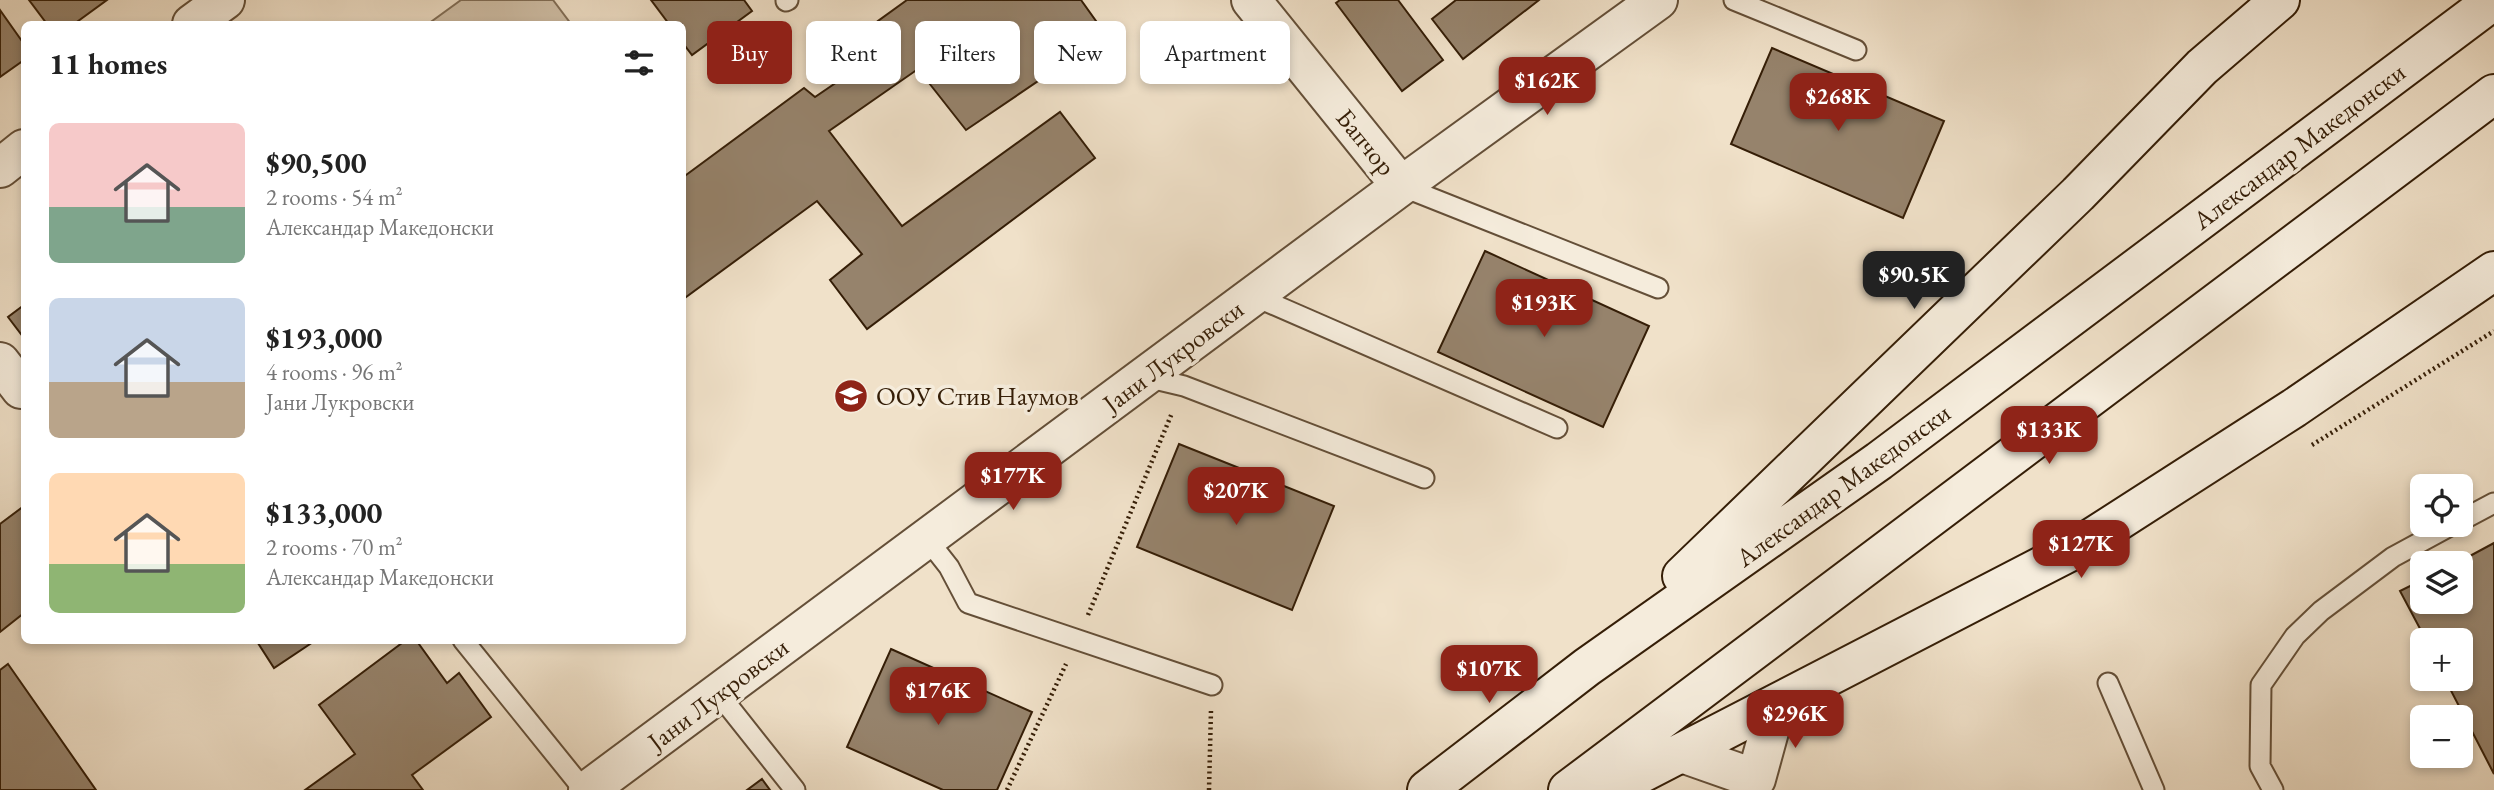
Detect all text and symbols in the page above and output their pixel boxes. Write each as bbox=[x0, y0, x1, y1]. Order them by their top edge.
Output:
chip: Buy bbox=[707, 21, 792, 84]
chip: Rent bbox=[806, 21, 901, 84]
chip: Filters bbox=[915, 21, 1020, 84]
chip: New bbox=[1034, 21, 1126, 84]
chip: Apartment bbox=[1140, 21, 1290, 84]
text: 11 homes bbox=[49, 44, 167, 83]
icon: filters bbox=[620, 44, 658, 82]
street label: Александар Македонски bbox=[2185, 55, 2412, 238]
pin: $162K bbox=[1498, 58, 1596, 117]
text: $162K bbox=[1515, 65, 1579, 95]
pin: $268K bbox=[1789, 74, 1887, 133]
text: $268K bbox=[1806, 81, 1870, 111]
street label: Бапчор bbox=[1329, 101, 1403, 183]
text: $90,500 bbox=[266, 143, 367, 182]
icon: home bbox=[105, 151, 189, 235]
text: 2 rooms · 54 m² bbox=[266, 182, 403, 212]
text: Александар Македонски bbox=[266, 212, 494, 242]
pin: $90.5K bbox=[1857, 252, 1971, 311]
text: $90.5K bbox=[1879, 259, 1949, 289]
pin: $193K bbox=[1495, 280, 1593, 339]
text: $193K bbox=[1512, 287, 1576, 317]
street label: Јани Лукровски bbox=[1094, 292, 1250, 421]
text: $193,000 bbox=[266, 318, 382, 357]
icon: home bbox=[105, 326, 189, 410]
text: 4 rooms · 96 m² bbox=[266, 357, 403, 387]
school or university icon: ООУ Стив Наумов bbox=[832, 377, 870, 415]
place label: ООУ Стив Наумов bbox=[876, 379, 1079, 413]
text: Јани Лукровски bbox=[266, 387, 414, 417]
street label: Александар Македонски bbox=[1728, 395, 1957, 575]
pin: $133K bbox=[2000, 406, 2098, 466]
text: $133K bbox=[2017, 414, 2081, 444]
pin: $177K bbox=[964, 452, 1062, 512]
text: $177K bbox=[981, 460, 1045, 490]
pin: $207K bbox=[1187, 468, 1285, 527]
map controls bbox=[2410, 474, 2473, 768]
button: locate bbox=[2410, 474, 2473, 537]
text: $207K bbox=[1204, 475, 1268, 505]
text: $133,000 bbox=[266, 493, 382, 532]
icon: home bbox=[105, 501, 189, 585]
pin: $127K bbox=[2032, 520, 2130, 580]
text: $127K bbox=[2049, 528, 2113, 558]
text: 2 rooms · 70 m² bbox=[266, 532, 403, 562]
button: layers bbox=[2410, 551, 2473, 614]
text: Александар Македонски bbox=[266, 562, 494, 592]
button: + bbox=[2410, 628, 2473, 691]
street label: Јани Лукровски bbox=[639, 630, 795, 759]
pin: $107K bbox=[1440, 646, 1538, 705]
text: $107K bbox=[1457, 653, 1521, 683]
pin: $176K bbox=[889, 668, 987, 727]
text: $176K bbox=[906, 675, 970, 705]
pin: $296K bbox=[1746, 690, 1844, 750]
text: $296K bbox=[1763, 698, 1827, 728]
button: − bbox=[2410, 705, 2473, 768]

